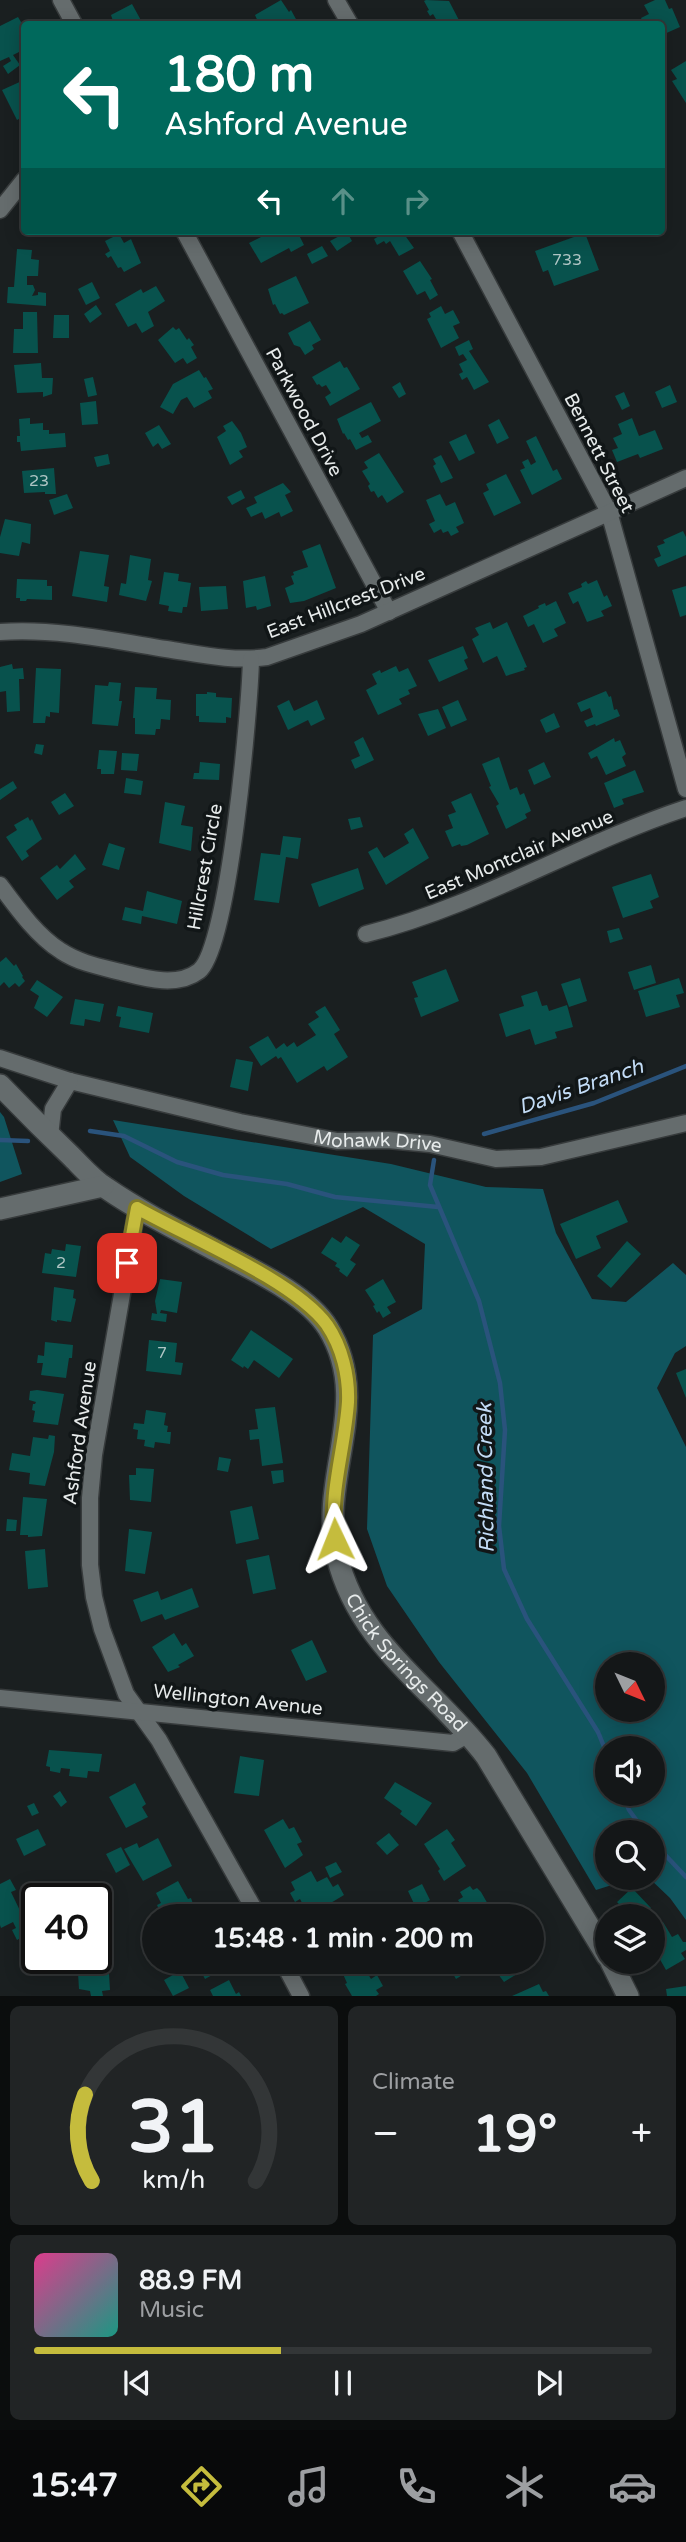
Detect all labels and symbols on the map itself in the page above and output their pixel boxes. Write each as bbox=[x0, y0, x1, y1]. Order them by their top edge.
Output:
house number: 733 bbox=[552, 250, 582, 270]
street label: Parkwood Drive bbox=[261, 344, 347, 480]
street label: Bennett Street bbox=[559, 389, 639, 517]
house number: 23 bbox=[29, 471, 49, 491]
street label: East Hillcrest Drive bbox=[264, 563, 428, 643]
street label: Hillcrest Circle bbox=[183, 802, 227, 932]
street label: East Montclair Avenue bbox=[421, 805, 617, 905]
water label: Davis Branch bbox=[515, 1054, 648, 1120]
street label: Mohawk Drive bbox=[311, 1126, 444, 1157]
pin bbox=[97, 1233, 157, 1293]
house number: 2 bbox=[56, 1253, 66, 1273]
house number: 7 bbox=[157, 1343, 167, 1363]
street label: Ashford Avenue bbox=[59, 1360, 101, 1506]
water label: Richland Creek bbox=[472, 1401, 500, 1553]
position arrow bbox=[298, 1502, 372, 1576]
street label: Chick Springs Road bbox=[341, 1590, 471, 1737]
north arrow bbox=[595, 1652, 665, 1722]
street label: Wellington Avenue bbox=[152, 1680, 324, 1720]
speed limit sign: 40 bbox=[21, 1883, 112, 1974]

